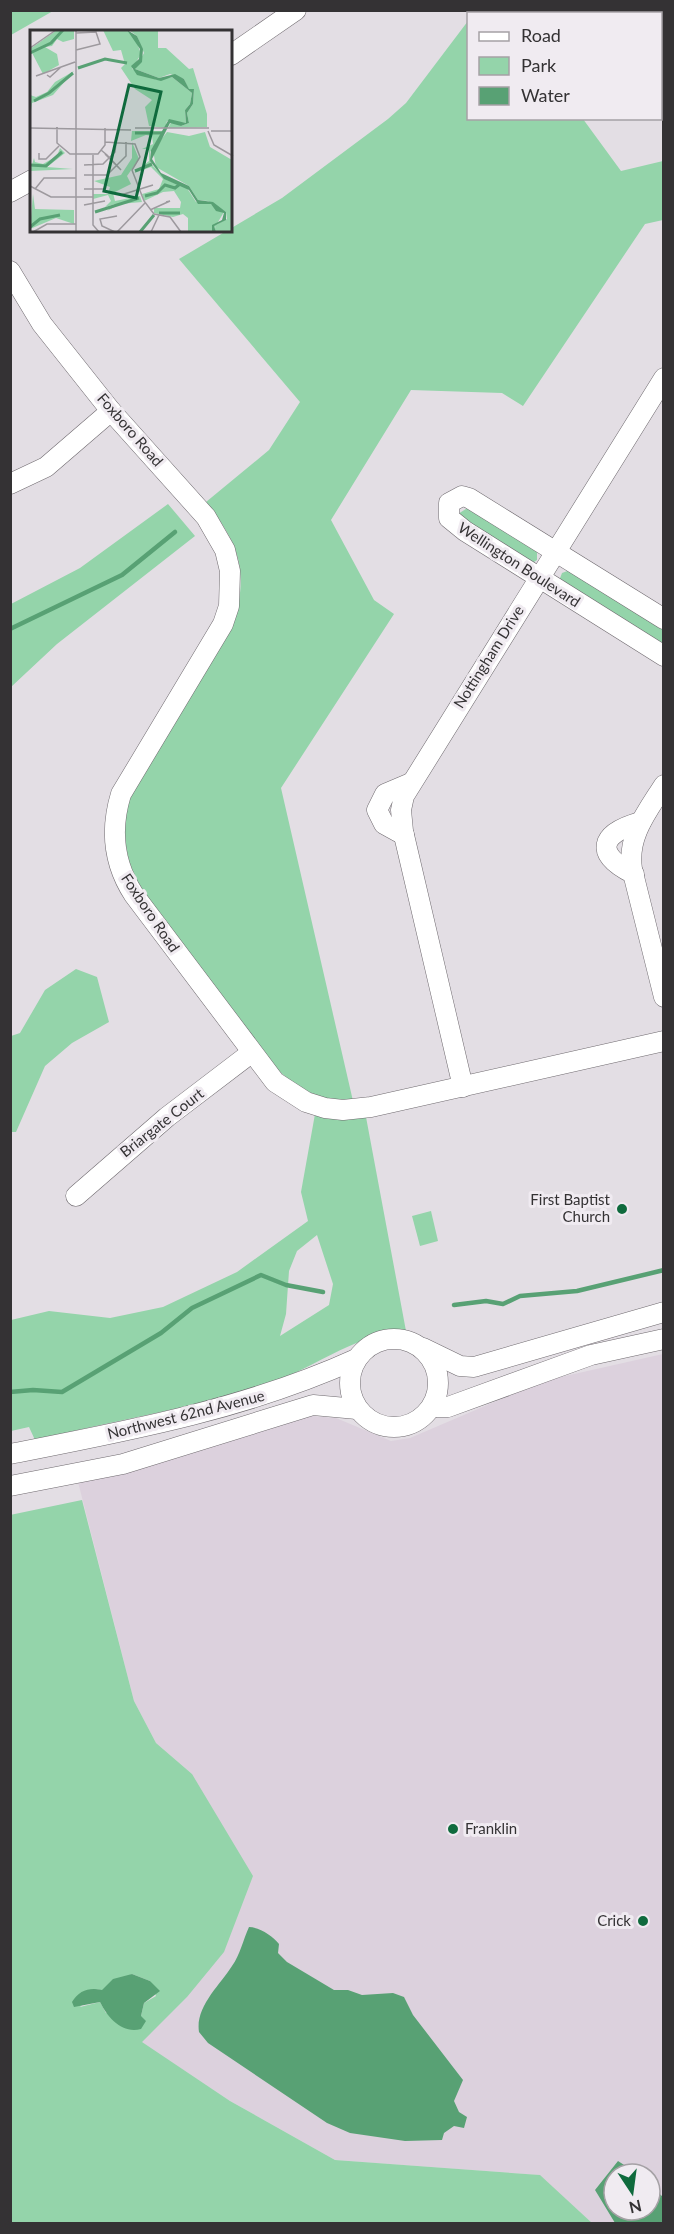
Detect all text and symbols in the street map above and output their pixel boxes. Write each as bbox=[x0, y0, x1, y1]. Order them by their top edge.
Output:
legend bbox=[467, 12, 662, 120]
text: Road bbox=[521, 24, 561, 46]
inset map bbox=[30, 30, 232, 232]
text: Park bbox=[521, 54, 557, 76]
text: Water bbox=[521, 84, 570, 106]
street label: Foxboro Road bbox=[94, 389, 167, 470]
street label: Wellington Boulevard bbox=[455, 518, 584, 610]
street label: Nottingham Drive bbox=[449, 602, 527, 711]
street label: Foxboro Road bbox=[118, 870, 184, 955]
street label: Briargate Court bbox=[116, 1084, 207, 1160]
place label: First Baptist Church bbox=[530, 1190, 611, 1225]
marker: First Baptist Church bbox=[615, 1202, 629, 1216]
street label: Northwest 62nd Avenue bbox=[105, 1386, 266, 1442]
place label: Franklin bbox=[465, 1819, 517, 1837]
marker: Franklin bbox=[446, 1822, 460, 1836]
place label: Crick bbox=[597, 1911, 631, 1929]
marker: Crick bbox=[636, 1914, 650, 1928]
north arrow bbox=[602, 2162, 662, 2222]
text: N bbox=[627, 2196, 644, 2218]

